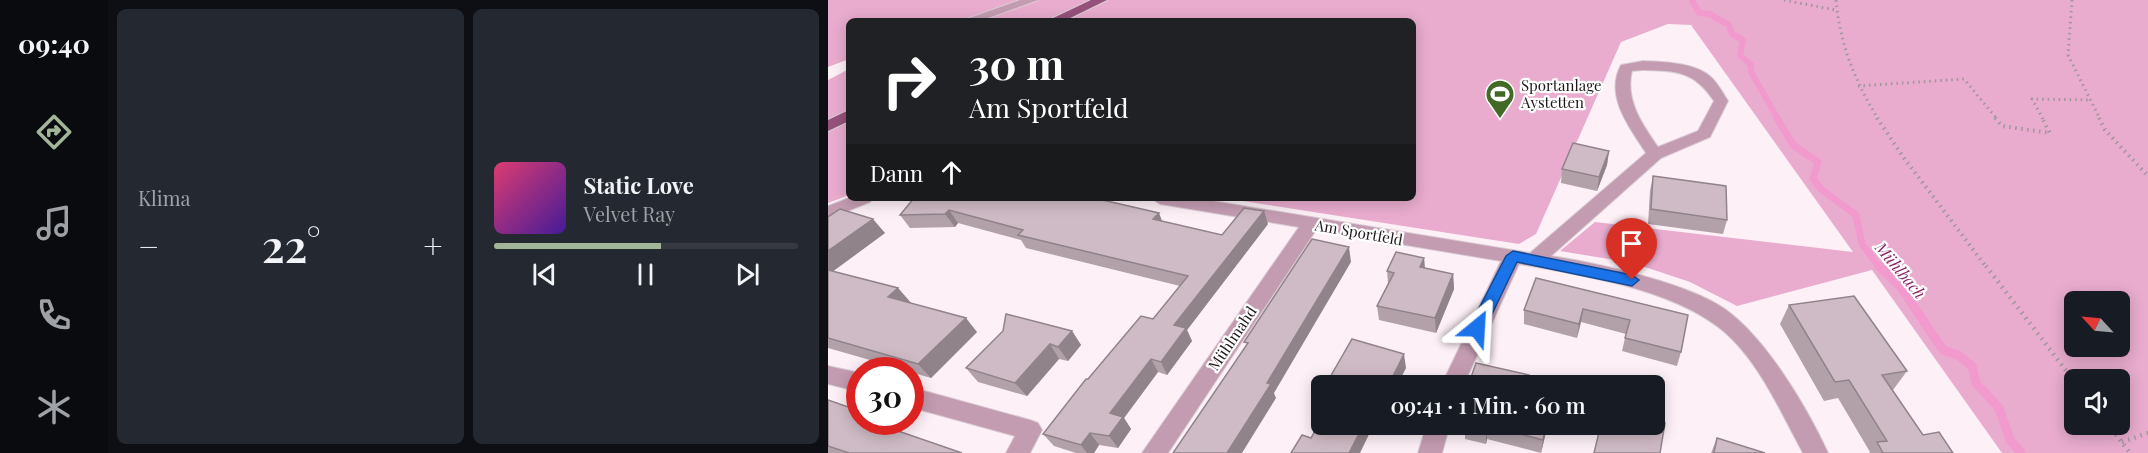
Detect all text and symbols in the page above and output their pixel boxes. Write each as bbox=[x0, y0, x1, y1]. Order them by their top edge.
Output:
text: 09:40 bbox=[18, 25, 90, 61]
text: 30 m bbox=[969, 35, 1064, 91]
icon: right bbox=[870, 42, 948, 120]
place label: Sportanlage Aystetten bbox=[1520, 75, 1602, 112]
sports icon: Sportanlage Aystetten bbox=[1484, 78, 1516, 120]
text: Am Sportfeld bbox=[969, 89, 1129, 125]
icon: directions bbox=[33, 111, 75, 153]
icon: ahead bbox=[935, 156, 968, 189]
text: Dann bbox=[870, 158, 923, 188]
text: Static Love bbox=[584, 170, 694, 200]
text: Klima bbox=[138, 184, 190, 211]
text: Velvet Ray bbox=[584, 200, 675, 227]
icon: music bbox=[33, 202, 75, 244]
text: 22° bbox=[262, 214, 321, 274]
street label: Am Sportfeld bbox=[1313, 214, 1405, 250]
pin bbox=[1606, 218, 1657, 280]
text: − bbox=[138, 223, 159, 267]
text: + bbox=[423, 223, 443, 267]
icon: arrive bbox=[1615, 227, 1648, 260]
water label: Mühlbach bbox=[1871, 237, 1931, 303]
icon: previous bbox=[528, 258, 561, 291]
icon: pause bbox=[629, 258, 662, 291]
icon: next bbox=[731, 258, 764, 291]
north arrow bbox=[2064, 291, 2130, 357]
map controls bbox=[2064, 291, 2130, 435]
icon: phone bbox=[33, 294, 75, 336]
position arrow bbox=[1445, 296, 1509, 360]
street label: Mühlmahd bbox=[1203, 302, 1261, 374]
speed limit sign: 30 bbox=[846, 357, 924, 435]
button: sound bbox=[2064, 369, 2130, 435]
icon: climate bbox=[33, 386, 75, 428]
text: 09:41 · 1 Min. · 60 m bbox=[1390, 390, 1586, 420]

